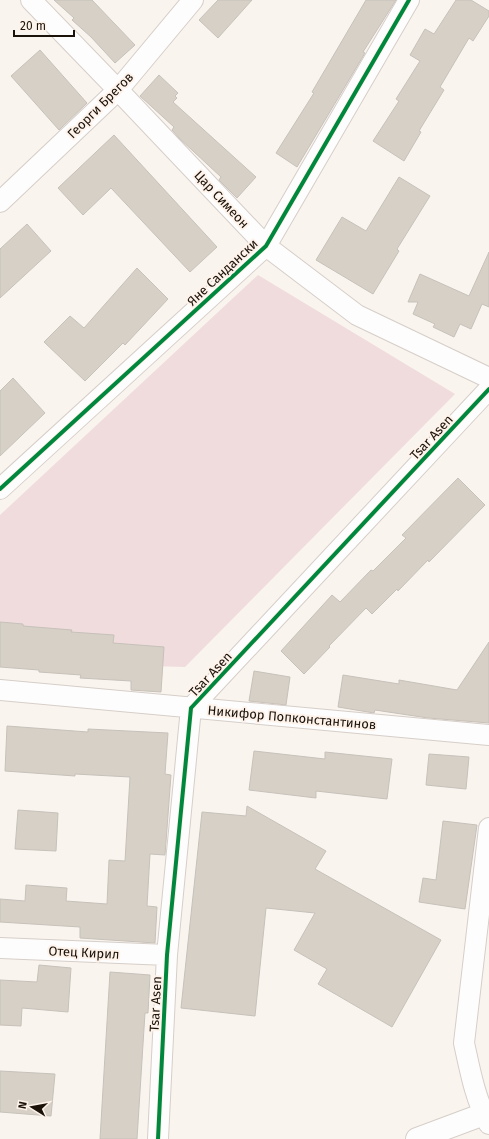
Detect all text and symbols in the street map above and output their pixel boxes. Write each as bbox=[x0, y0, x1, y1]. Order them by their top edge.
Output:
scale bar bbox=[14, 12, 74, 38]
text: 20 m bbox=[20, 19, 46, 33]
street label: Георги Брегов bbox=[64, 69, 136, 141]
street label: Цар Симеон bbox=[191, 168, 252, 231]
street label: Яне Сандански bbox=[184, 236, 261, 309]
street label: Tsar Asen bbox=[407, 412, 456, 463]
street label: Tsar Asen bbox=[186, 649, 235, 700]
street label: Никифор Попконстантинов bbox=[207, 703, 377, 732]
street label: Отец Кирил bbox=[48, 943, 120, 962]
street label: Tsar Asen bbox=[147, 976, 164, 1032]
north arrow bbox=[12, 1087, 52, 1127]
text: N bbox=[16, 1100, 30, 1110]

